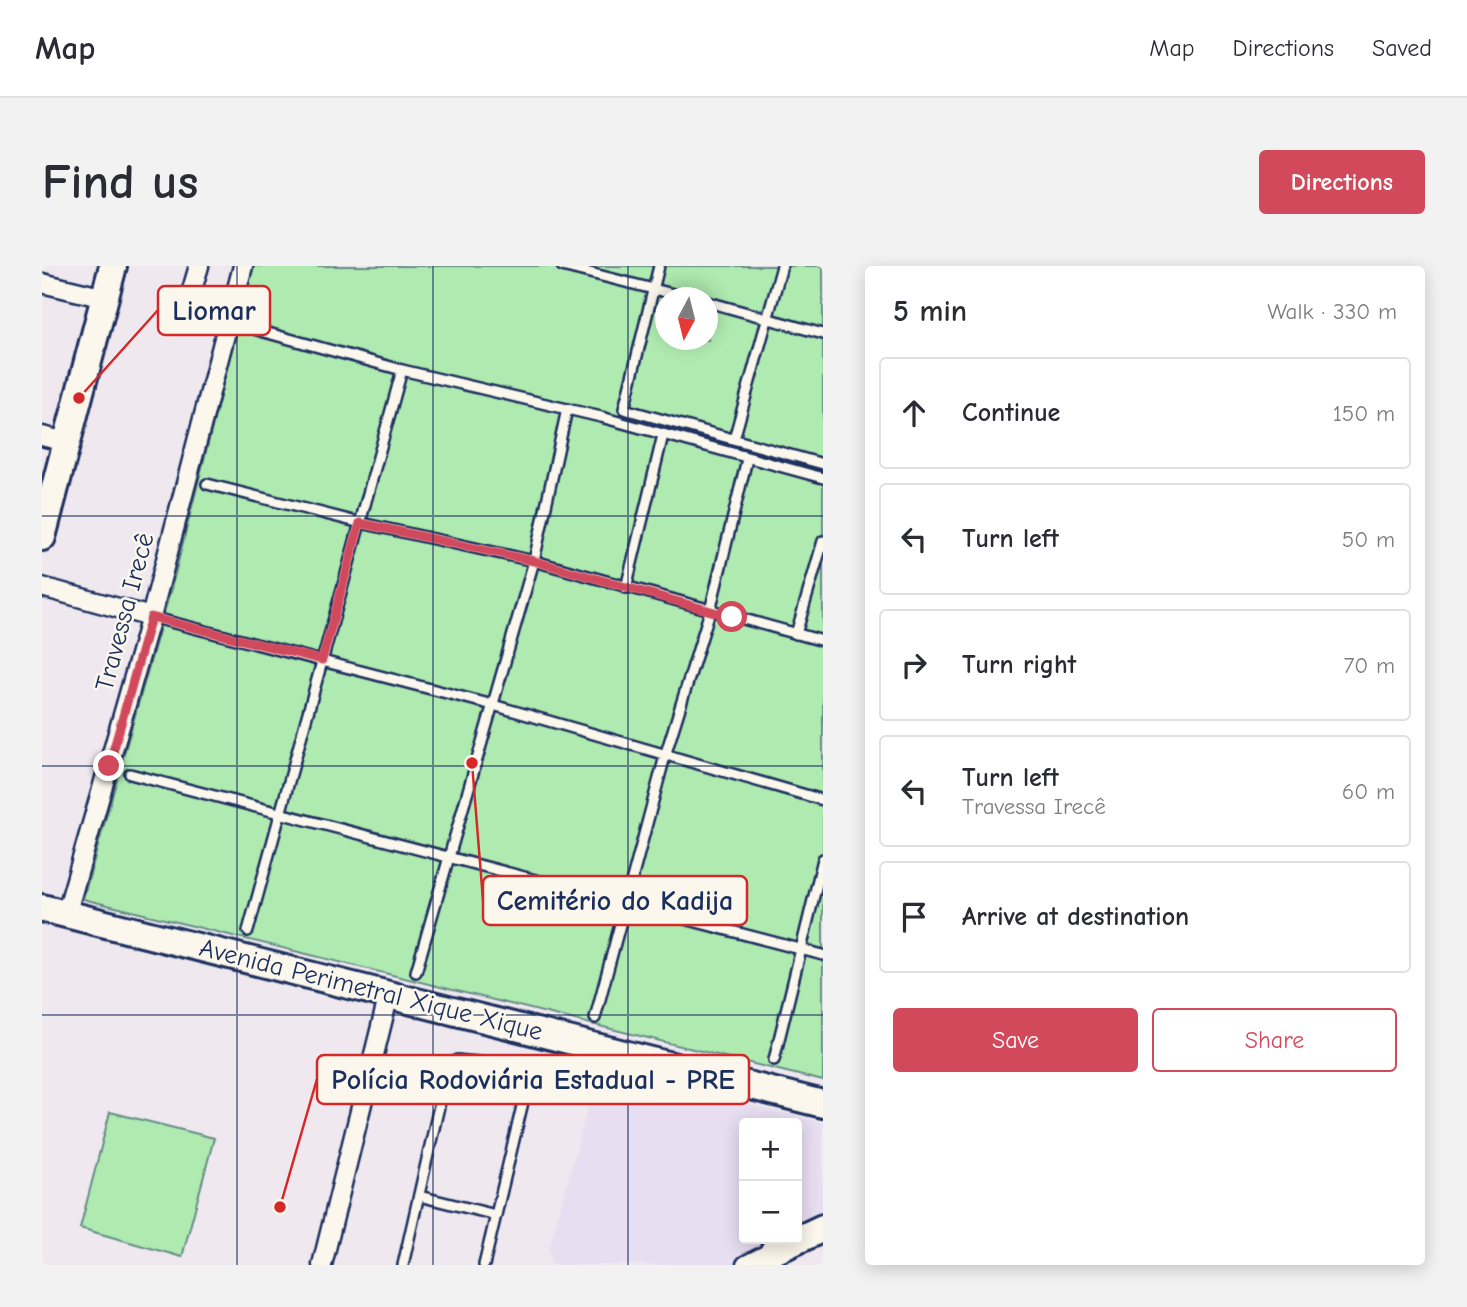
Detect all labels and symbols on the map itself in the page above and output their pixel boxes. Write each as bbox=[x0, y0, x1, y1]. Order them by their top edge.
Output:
callout: Liomar bbox=[158, 286, 270, 335]
north arrow bbox=[655, 287, 718, 350]
text: Liomar bbox=[172, 295, 256, 327]
street label: Travessa Irecê bbox=[89, 530, 161, 694]
route start bbox=[716, 601, 747, 632]
route end bbox=[93, 750, 124, 781]
callout: Cemitério do Kadija bbox=[483, 876, 747, 925]
text: Cemitério do Kadija bbox=[497, 885, 733, 917]
street label: Avenida Perimetral Xique Xique bbox=[196, 933, 546, 1047]
callout: Polícia Rodoviária Estadual - PRE bbox=[317, 1055, 749, 1104]
text: Polícia Rodoviária Estadual - PRE bbox=[331, 1064, 735, 1096]

